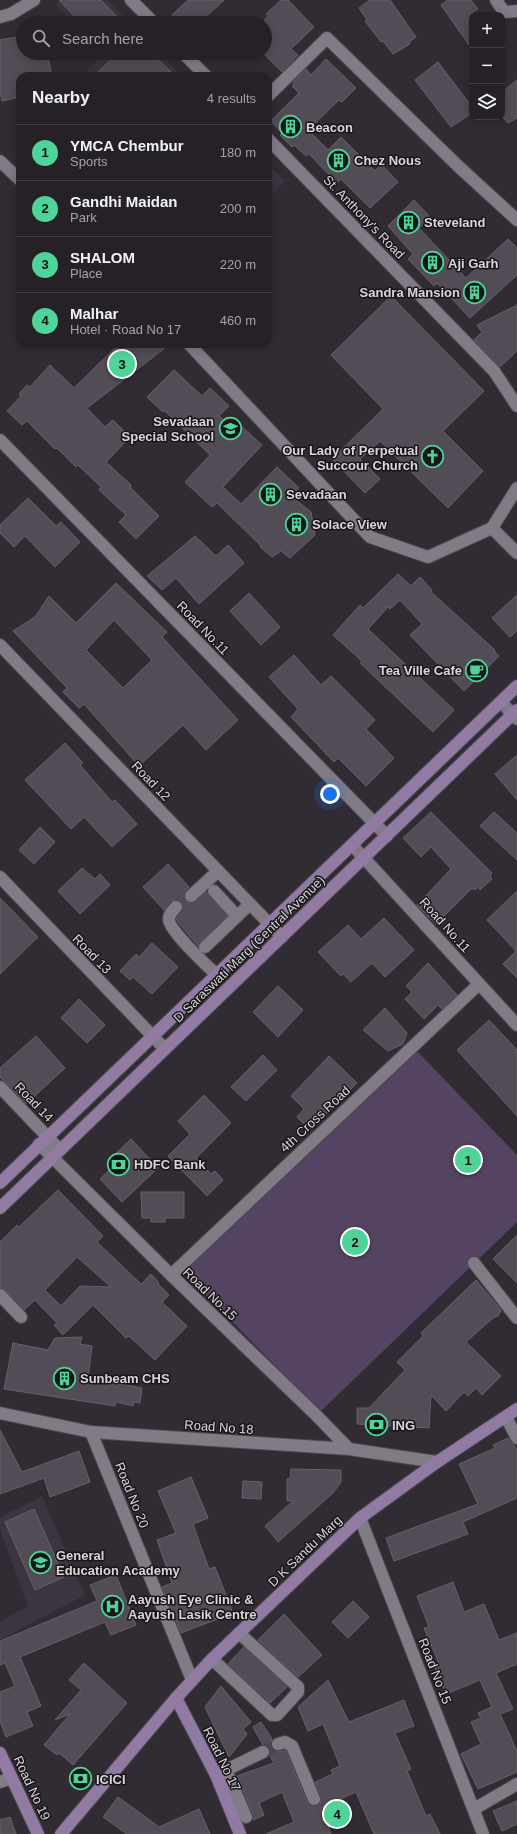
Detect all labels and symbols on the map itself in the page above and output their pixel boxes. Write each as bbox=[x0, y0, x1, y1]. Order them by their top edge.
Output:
building icon: Beacon bbox=[278, 114, 304, 140]
place label: Beacon bbox=[306, 120, 353, 135]
building icon: Chez Nous bbox=[326, 147, 352, 173]
place label: Chez Nous bbox=[354, 153, 421, 168]
street label: St. Anthony's Road bbox=[320, 172, 408, 262]
building icon: Steveland bbox=[396, 209, 422, 235]
place label: Steveland bbox=[424, 215, 485, 230]
building icon: Aji Garh bbox=[419, 250, 445, 276]
place label: Aji Garh bbox=[448, 256, 499, 271]
building icon: Sandra Mansion bbox=[462, 279, 488, 305]
place label: Sandra Mansion bbox=[360, 285, 460, 300]
pin: 3 bbox=[109, 349, 135, 379]
place label: Sevadaan Special School bbox=[122, 414, 214, 444]
school or university icon: Sevadaan Special School bbox=[217, 415, 243, 441]
place label: Our Lady of Perpetual Succour Church bbox=[282, 443, 418, 473]
church icon: Our Lady of Perpetual Succour Church bbox=[420, 444, 446, 470]
building icon: Sevadaan bbox=[258, 481, 284, 507]
place label: Sevadaan bbox=[286, 487, 347, 502]
building icon: Solace View bbox=[284, 511, 310, 537]
place label: Solace View bbox=[312, 517, 388, 532]
street label: Road No.11 bbox=[174, 598, 232, 658]
cafe icon: Tea Ville Cafe bbox=[464, 657, 490, 683]
place label: Tea Ville Cafe bbox=[379, 663, 462, 678]
street label: Road 12 bbox=[129, 758, 173, 804]
your location bbox=[320, 784, 340, 804]
street label: D Saraswati Marg (Central Avenue) bbox=[170, 873, 328, 1025]
street label: Road No.11 bbox=[417, 895, 473, 955]
street label: Road 13 bbox=[70, 931, 114, 977]
street label: Road 14 bbox=[12, 1079, 56, 1125]
street label: 4th Cross Road bbox=[277, 1083, 353, 1155]
pin: 1 bbox=[455, 1145, 481, 1175]
bank icon: HDFC Bank bbox=[106, 1151, 132, 1177]
place label: HDFC Bank bbox=[134, 1157, 206, 1172]
pin: 2 bbox=[342, 1227, 368, 1257]
street label: Road No.15 bbox=[180, 1265, 240, 1323]
building icon: Sunbeam CHS bbox=[51, 1365, 77, 1391]
place label: Sunbeam CHS bbox=[80, 1371, 170, 1386]
bank icon: ING bbox=[363, 1412, 389, 1438]
street label: Road No 18 bbox=[184, 1417, 254, 1437]
place label: ING bbox=[392, 1418, 415, 1433]
street label: Road No 20 bbox=[112, 1460, 152, 1530]
street label: D K Sandu Marg bbox=[265, 1512, 345, 1590]
place label: General Education Academy bbox=[56, 1548, 181, 1578]
school or university icon: General Education Academy bbox=[28, 1549, 54, 1575]
place label: Aayush Eye Clinic & Aayush Lasik Centre bbox=[128, 1592, 257, 1622]
hospital icon: Aayush Eye Clinic & Aayush Lasik Centre bbox=[100, 1593, 126, 1619]
street label: Road No 15 bbox=[416, 1636, 454, 1706]
street label: Road No 17 bbox=[200, 1725, 244, 1793]
street label: Road No 19 bbox=[11, 1753, 53, 1823]
bank icon: ICICI bbox=[67, 1766, 93, 1792]
place label: ICICI bbox=[96, 1772, 126, 1787]
pin: 4 bbox=[324, 1799, 350, 1829]

